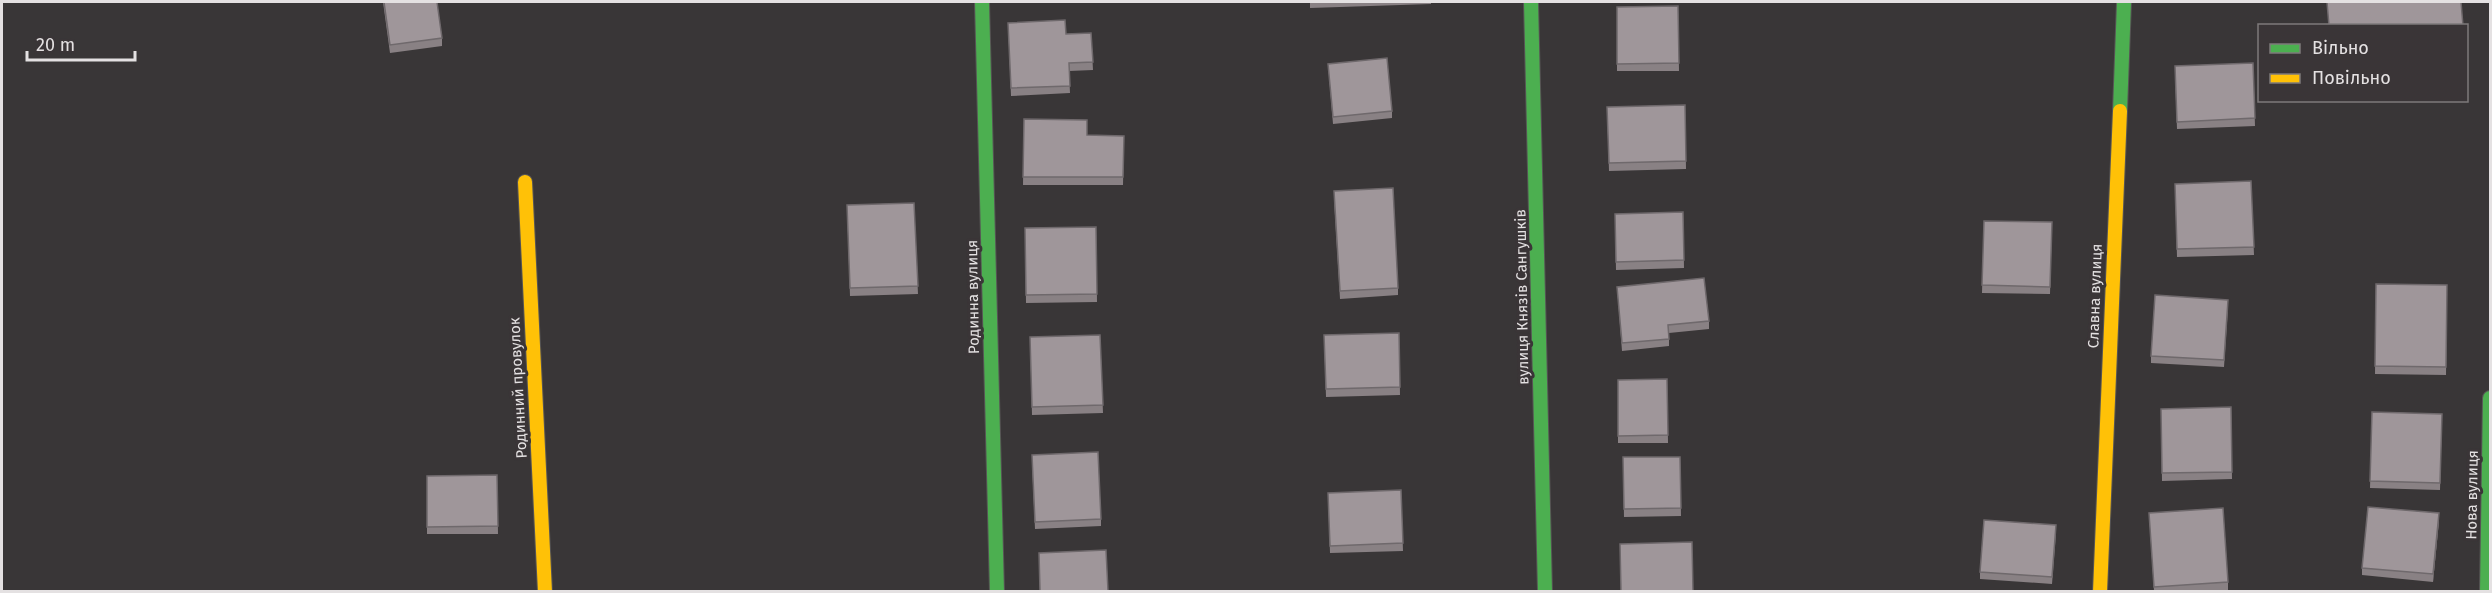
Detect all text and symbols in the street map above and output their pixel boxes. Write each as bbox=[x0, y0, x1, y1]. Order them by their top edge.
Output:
scale bar bbox=[27, 24, 135, 62]
legend bbox=[2258, 24, 2468, 102]
text: 20 m bbox=[36, 34, 75, 56]
text: Вільно bbox=[2312, 37, 2369, 59]
text: Повільно bbox=[2312, 67, 2391, 89]
street label: вулиця Князів Сангушків bbox=[1511, 209, 1533, 385]
street label: Родинна вулиця bbox=[963, 240, 983, 354]
street label: Славна вулиця bbox=[2084, 243, 2106, 349]
street label: Родинний провулок bbox=[505, 317, 531, 459]
street label: Нова вулиця bbox=[2462, 450, 2482, 540]

